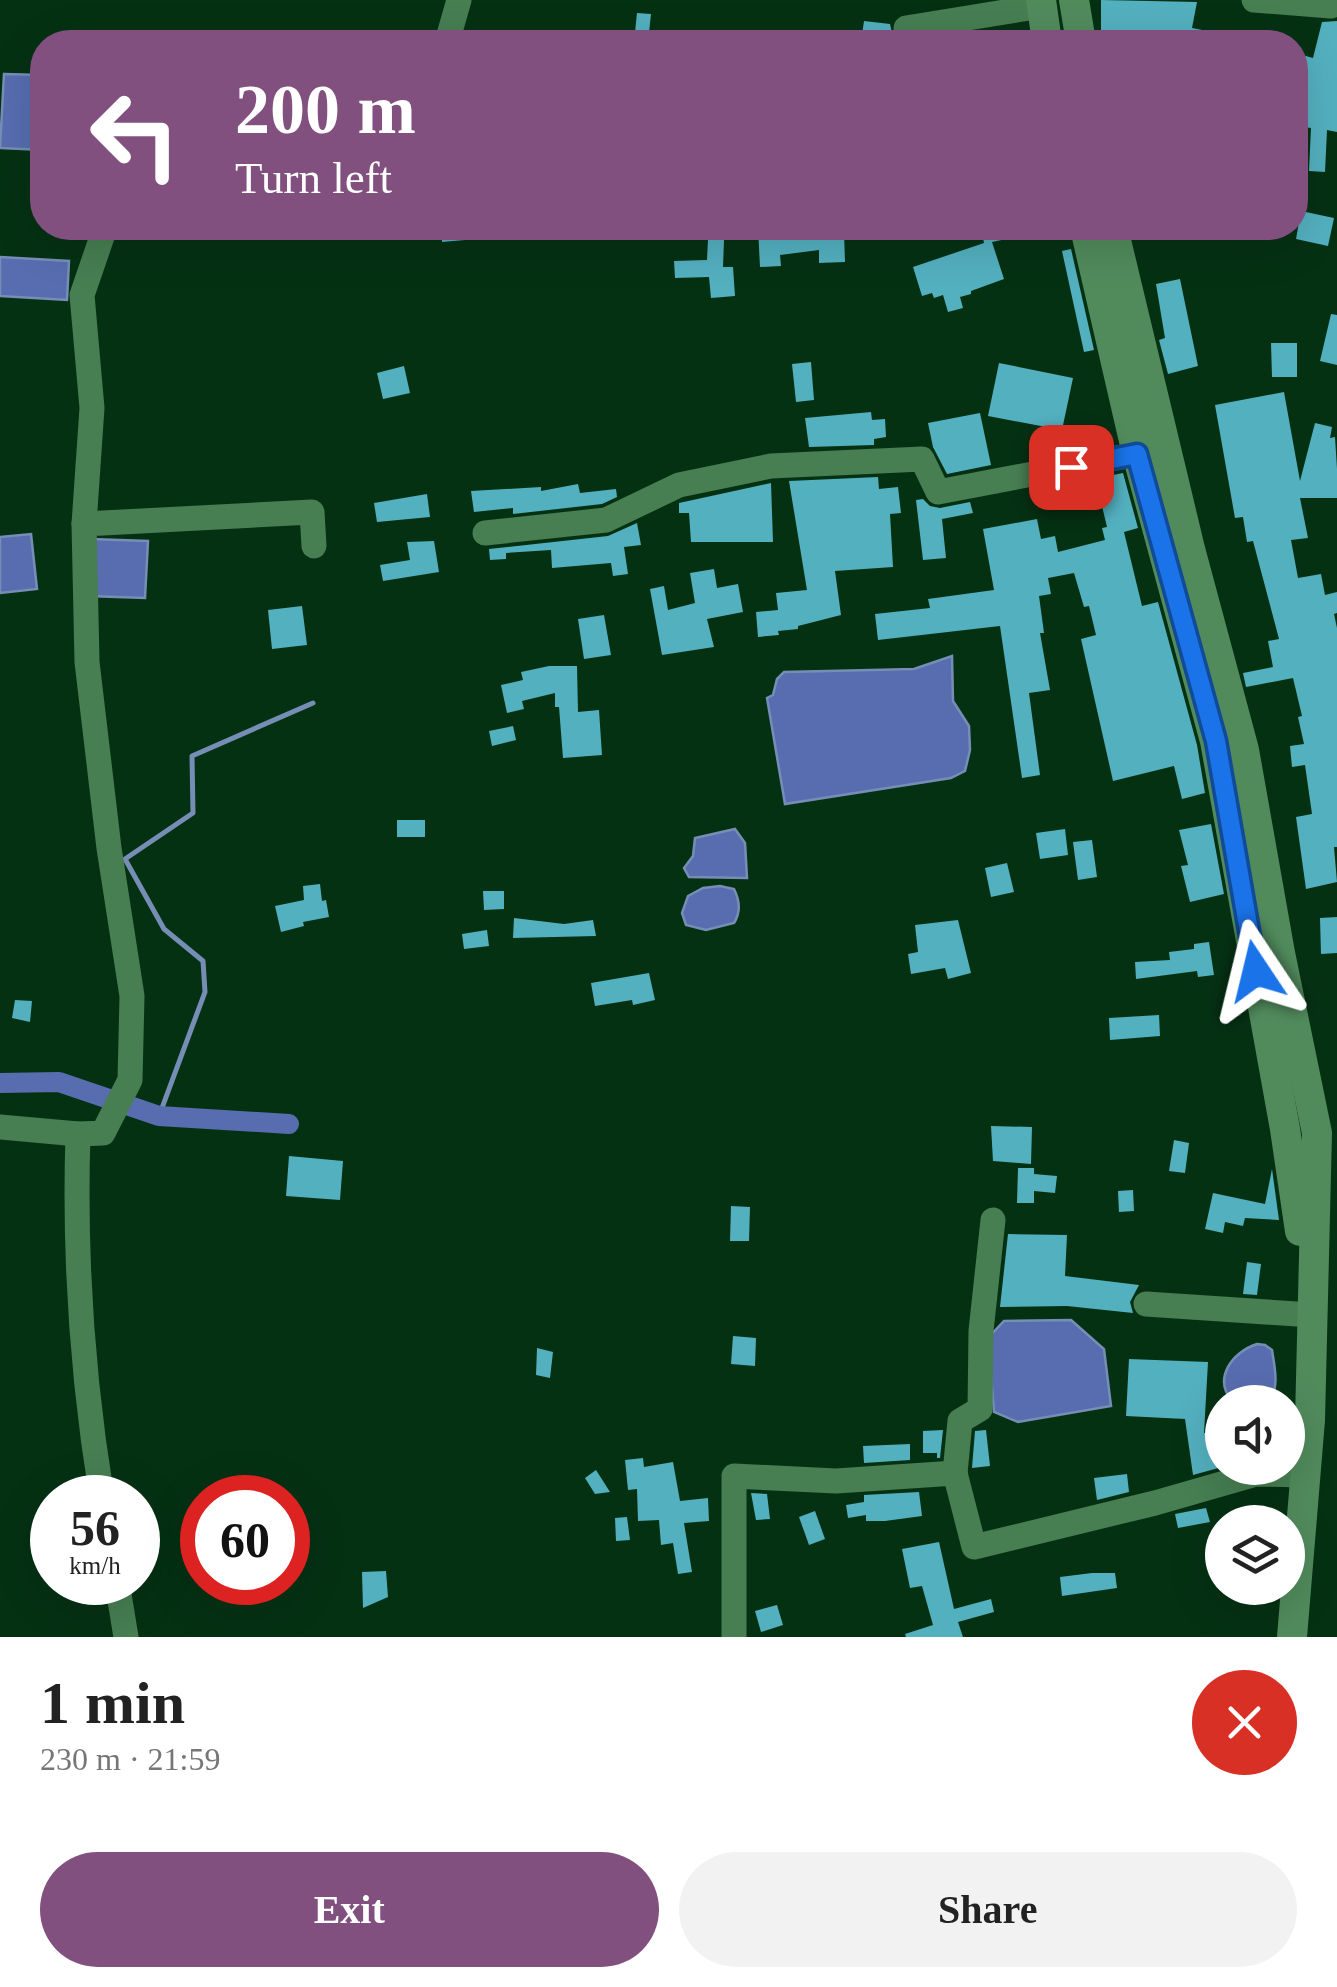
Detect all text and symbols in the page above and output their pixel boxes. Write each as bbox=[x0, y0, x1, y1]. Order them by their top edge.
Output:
icon: left bbox=[70, 70, 200, 200]
text: 200 m bbox=[235, 71, 416, 148]
text: Turn left bbox=[235, 153, 392, 203]
pin bbox=[1029, 425, 1114, 510]
icon: arrive bbox=[1044, 440, 1099, 495]
position arrow bbox=[1204, 919, 1308, 1023]
map controls bbox=[1205, 1385, 1305, 1605]
button: sound bbox=[1205, 1385, 1305, 1485]
speed limit sign: 60 bbox=[180, 1475, 310, 1605]
text: 56 bbox=[70, 1500, 120, 1556]
button: layers bbox=[1205, 1505, 1305, 1605]
text: km/h bbox=[69, 1552, 121, 1579]
text: 1 min bbox=[40, 1670, 185, 1736]
button: close bbox=[1192, 1670, 1297, 1775]
text: 230 m · 21:59 bbox=[40, 1741, 220, 1777]
button: Exit bbox=[40, 1852, 659, 1967]
button: Share bbox=[679, 1852, 1297, 1967]

